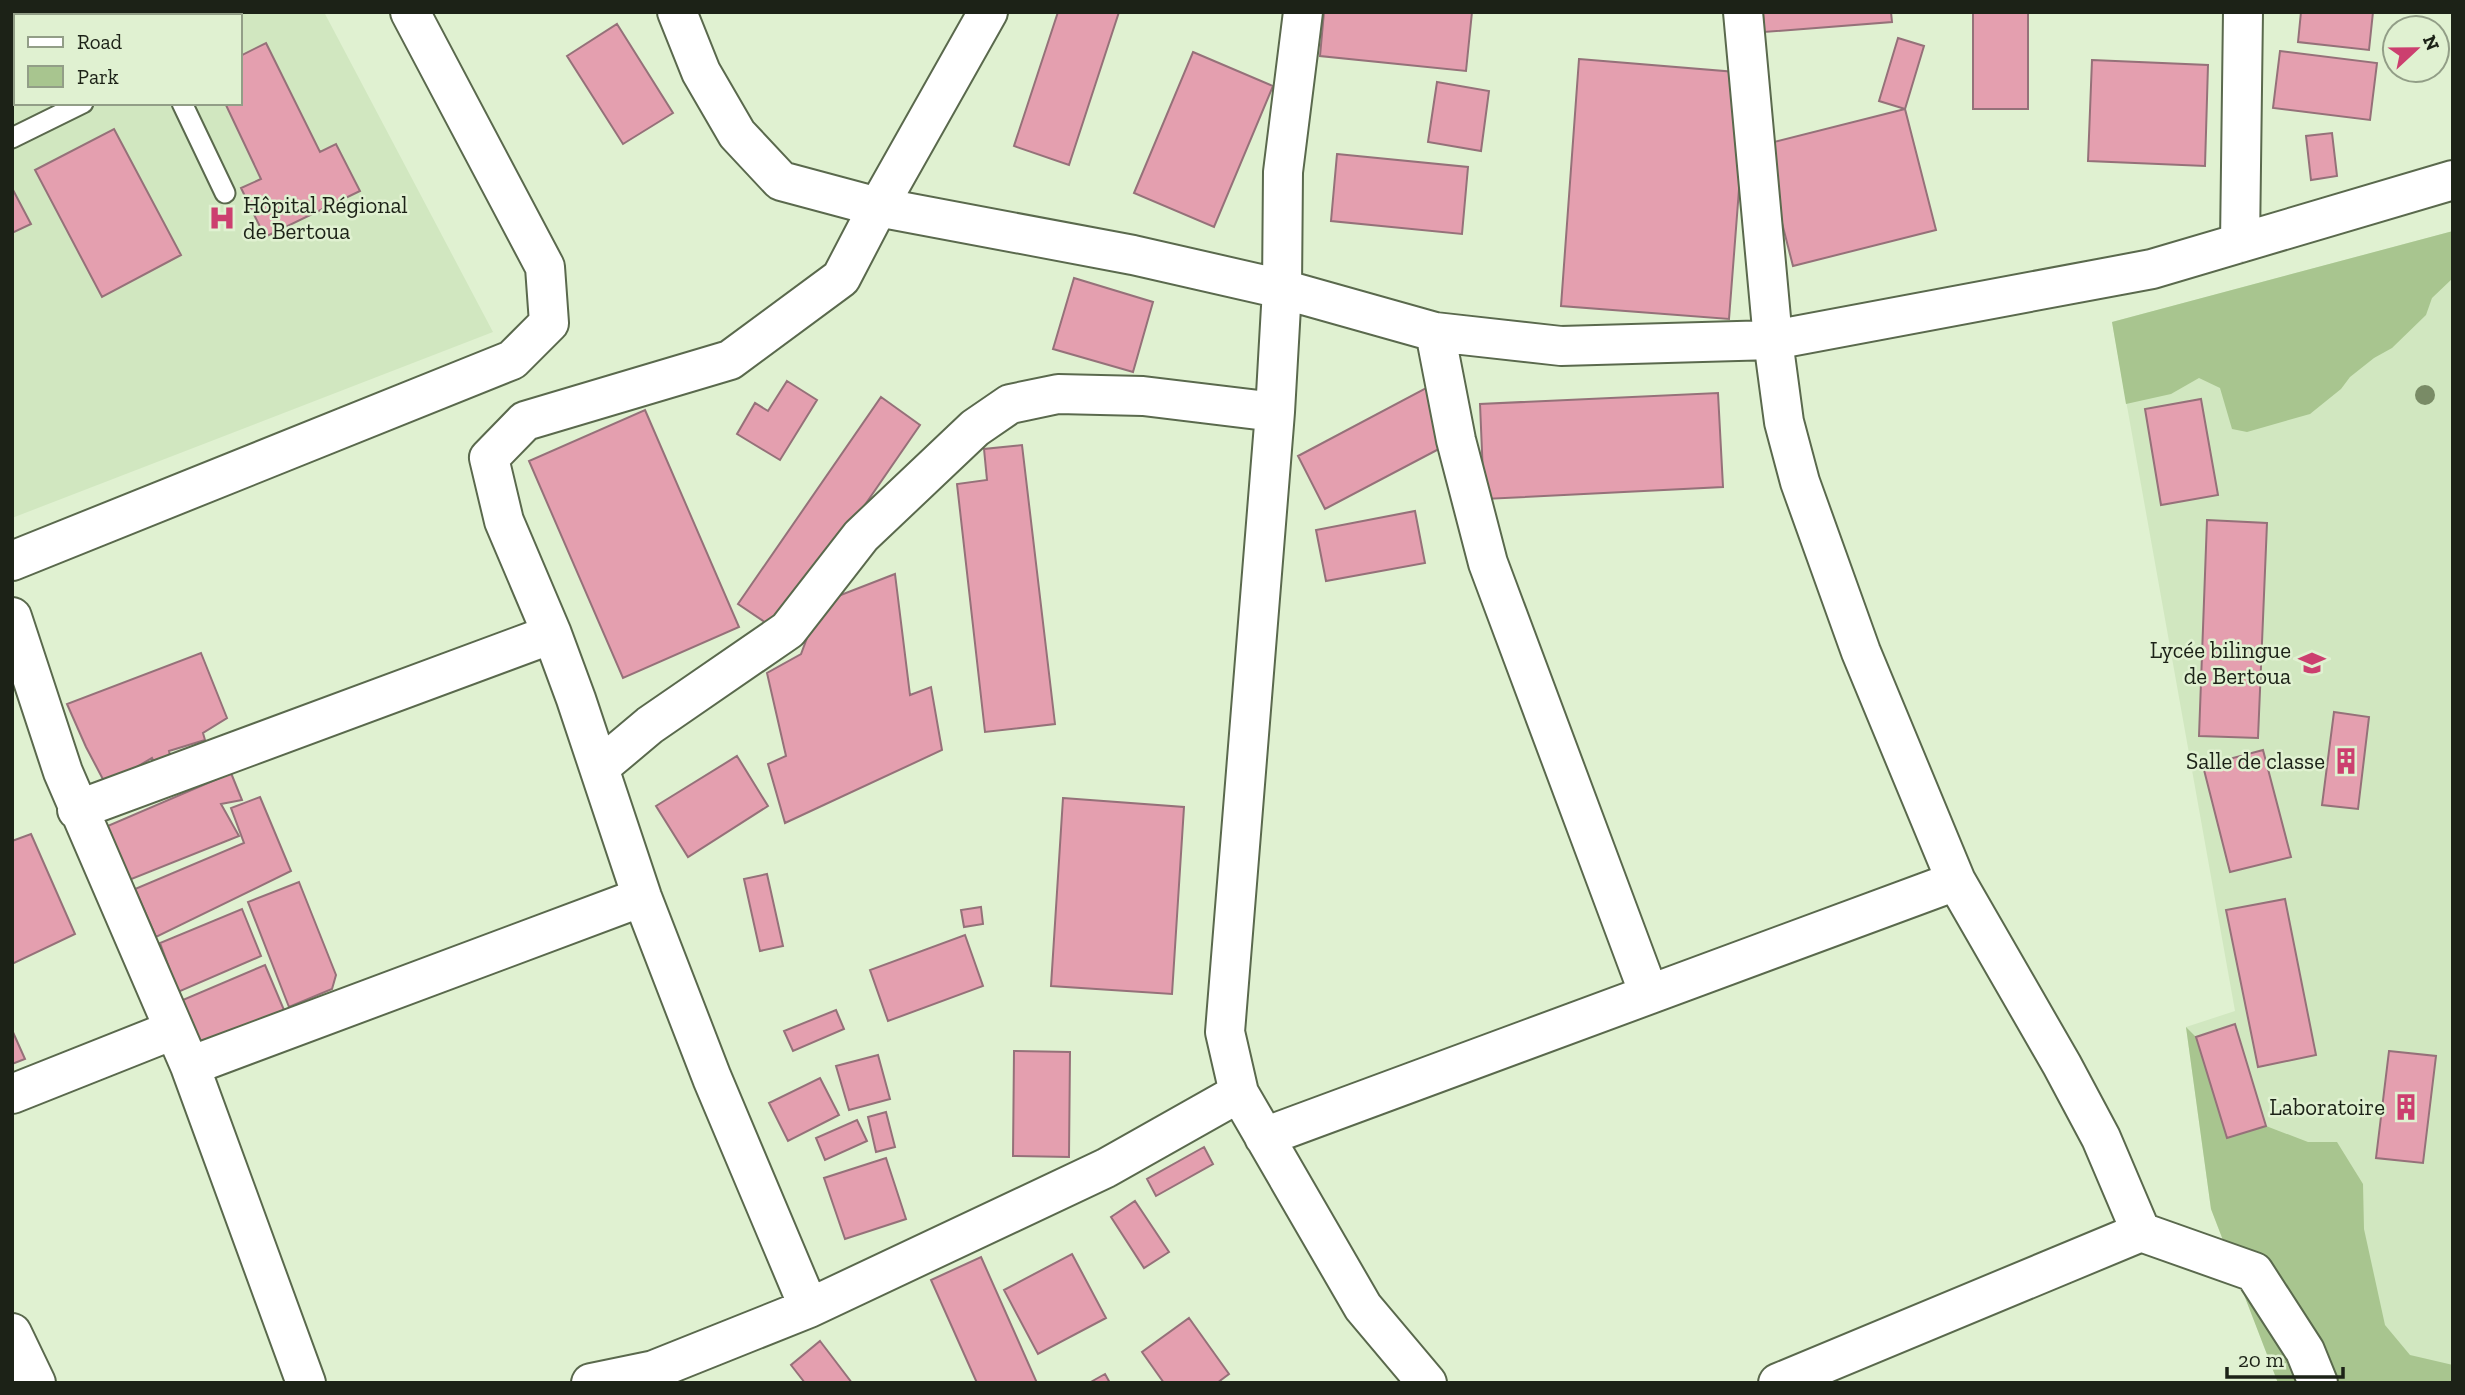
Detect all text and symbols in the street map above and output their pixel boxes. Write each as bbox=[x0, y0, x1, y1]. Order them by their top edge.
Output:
legend bbox=[14, 14, 242, 105]
north arrow bbox=[2381, 14, 2451, 84]
text: Road bbox=[77, 29, 123, 54]
text: N bbox=[2418, 32, 2445, 54]
text: Park bbox=[77, 64, 119, 89]
place label: Hôpital Régional de Bertoua bbox=[243, 191, 408, 245]
hospital icon: Hôpital Régional de Bertoua bbox=[207, 203, 237, 233]
place label: Lycée bilingue de Bertoua bbox=[2150, 636, 2291, 690]
school or university icon: Lycée bilingue de Bertoua bbox=[2297, 648, 2327, 678]
building icon: Salle de classe bbox=[2331, 746, 2361, 776]
place label: Salle de classe bbox=[2186, 747, 2325, 775]
building icon: Laboratoire bbox=[2391, 1092, 2421, 1122]
place label: Laboratoire bbox=[2269, 1093, 2385, 1121]
scale bar bbox=[2227, 1336, 2342, 1380]
text: 20 m bbox=[2238, 1347, 2284, 1372]

